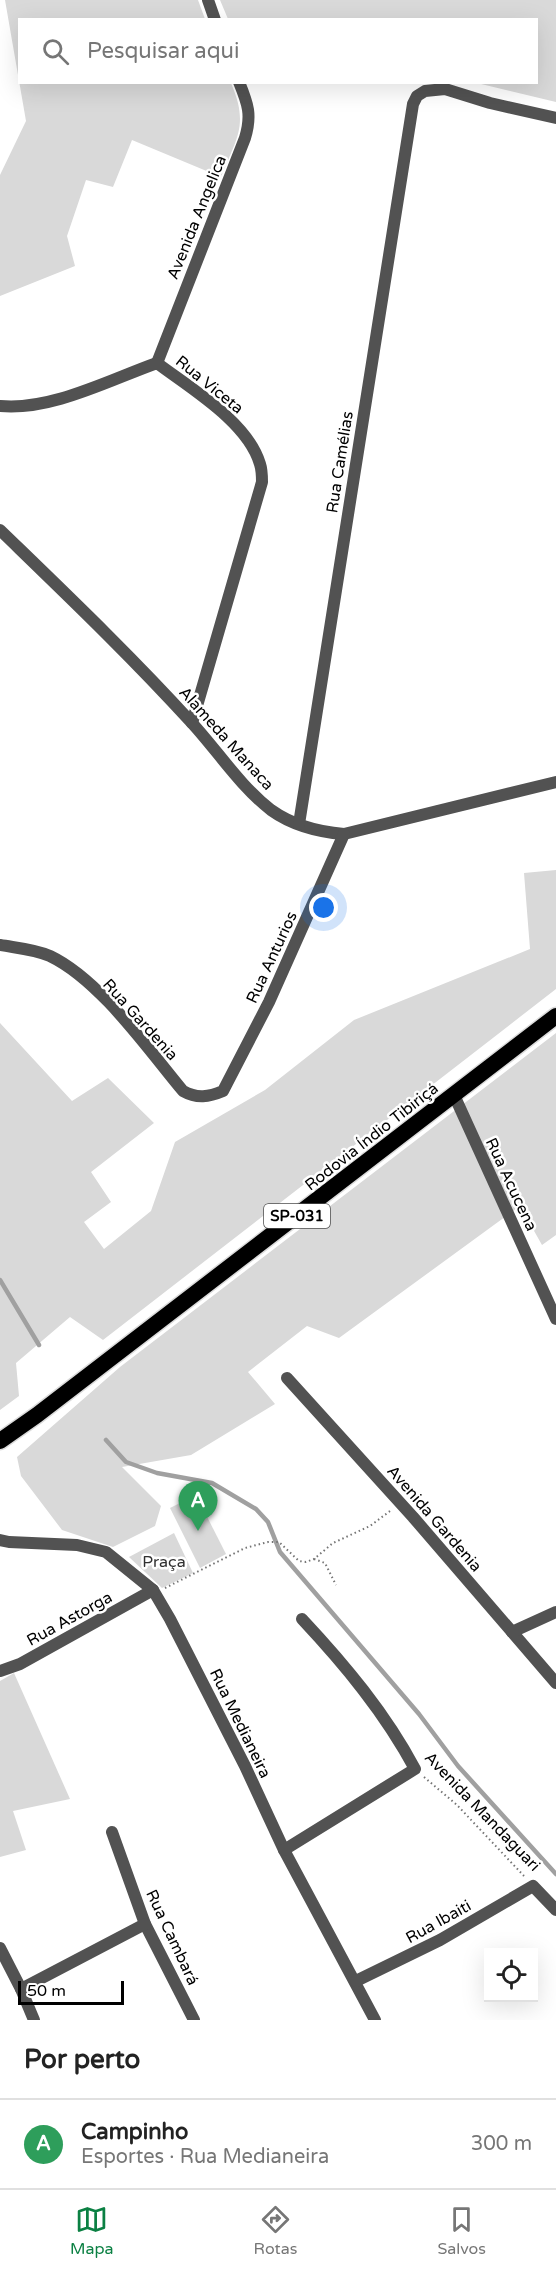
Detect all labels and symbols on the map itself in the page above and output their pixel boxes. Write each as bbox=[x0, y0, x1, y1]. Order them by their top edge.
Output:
street label: Avenida Angelica bbox=[163, 152, 231, 282]
street label: Rua Viceta bbox=[171, 351, 247, 418]
street label: Rua Camélias bbox=[322, 410, 358, 514]
street label: Alameda Manaca bbox=[174, 683, 278, 795]
your location bbox=[309, 893, 338, 922]
street label: Rua Anturios bbox=[242, 908, 302, 1007]
street label: Rua Gardenia bbox=[98, 975, 182, 1065]
street label: Rodovia Índio Tibiriçá bbox=[301, 1078, 442, 1195]
street label: Rua Acucena bbox=[481, 1135, 541, 1234]
road number: SP-031 bbox=[264, 1204, 330, 1228]
street label: Avenida Gardenia bbox=[383, 1461, 486, 1576]
pin: A bbox=[178, 1482, 218, 1531]
park label: Praça bbox=[142, 1552, 186, 1572]
street label: Rua Astorga bbox=[23, 1587, 116, 1651]
street label: Rua Medianeira bbox=[205, 1665, 275, 1782]
street label: Avenida Mandaguari bbox=[420, 1748, 544, 1875]
street label: Rua Cambará bbox=[141, 1886, 203, 1988]
street label: Rua Ibaiti bbox=[402, 1896, 475, 1948]
scale bar bbox=[18, 1978, 124, 2006]

